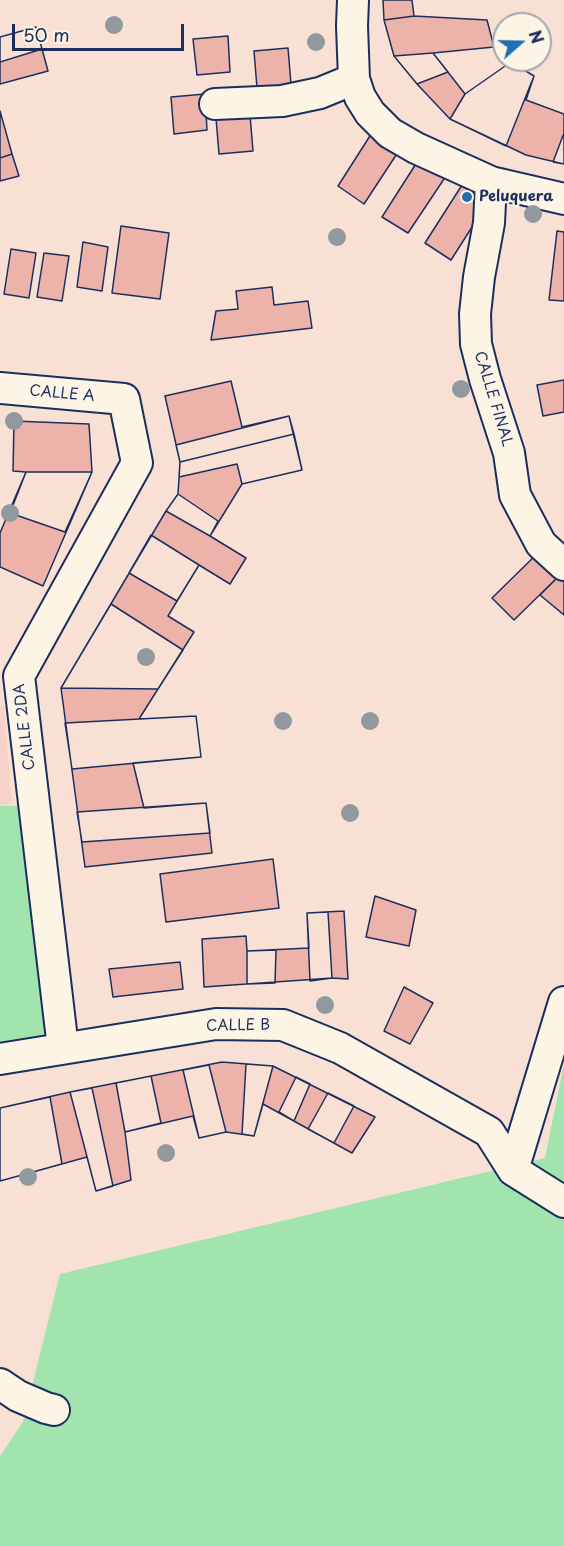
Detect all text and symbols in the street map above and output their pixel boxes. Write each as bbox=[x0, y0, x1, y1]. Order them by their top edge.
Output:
scale bar bbox=[15, 12, 188, 50]
north arrow bbox=[492, 12, 552, 72]
text: 50 m bbox=[23, 21, 70, 48]
text: N bbox=[524, 26, 550, 47]
place label: Peluquera bbox=[479, 188, 553, 206]
marker: Peluquera bbox=[460, 190, 474, 204]
street label: CALLE FINAL bbox=[470, 349, 516, 449]
street label: CALLE A bbox=[29, 382, 95, 406]
street label: CALLE 2DA bbox=[11, 683, 39, 771]
street label: CALLE B bbox=[206, 1016, 270, 1036]

